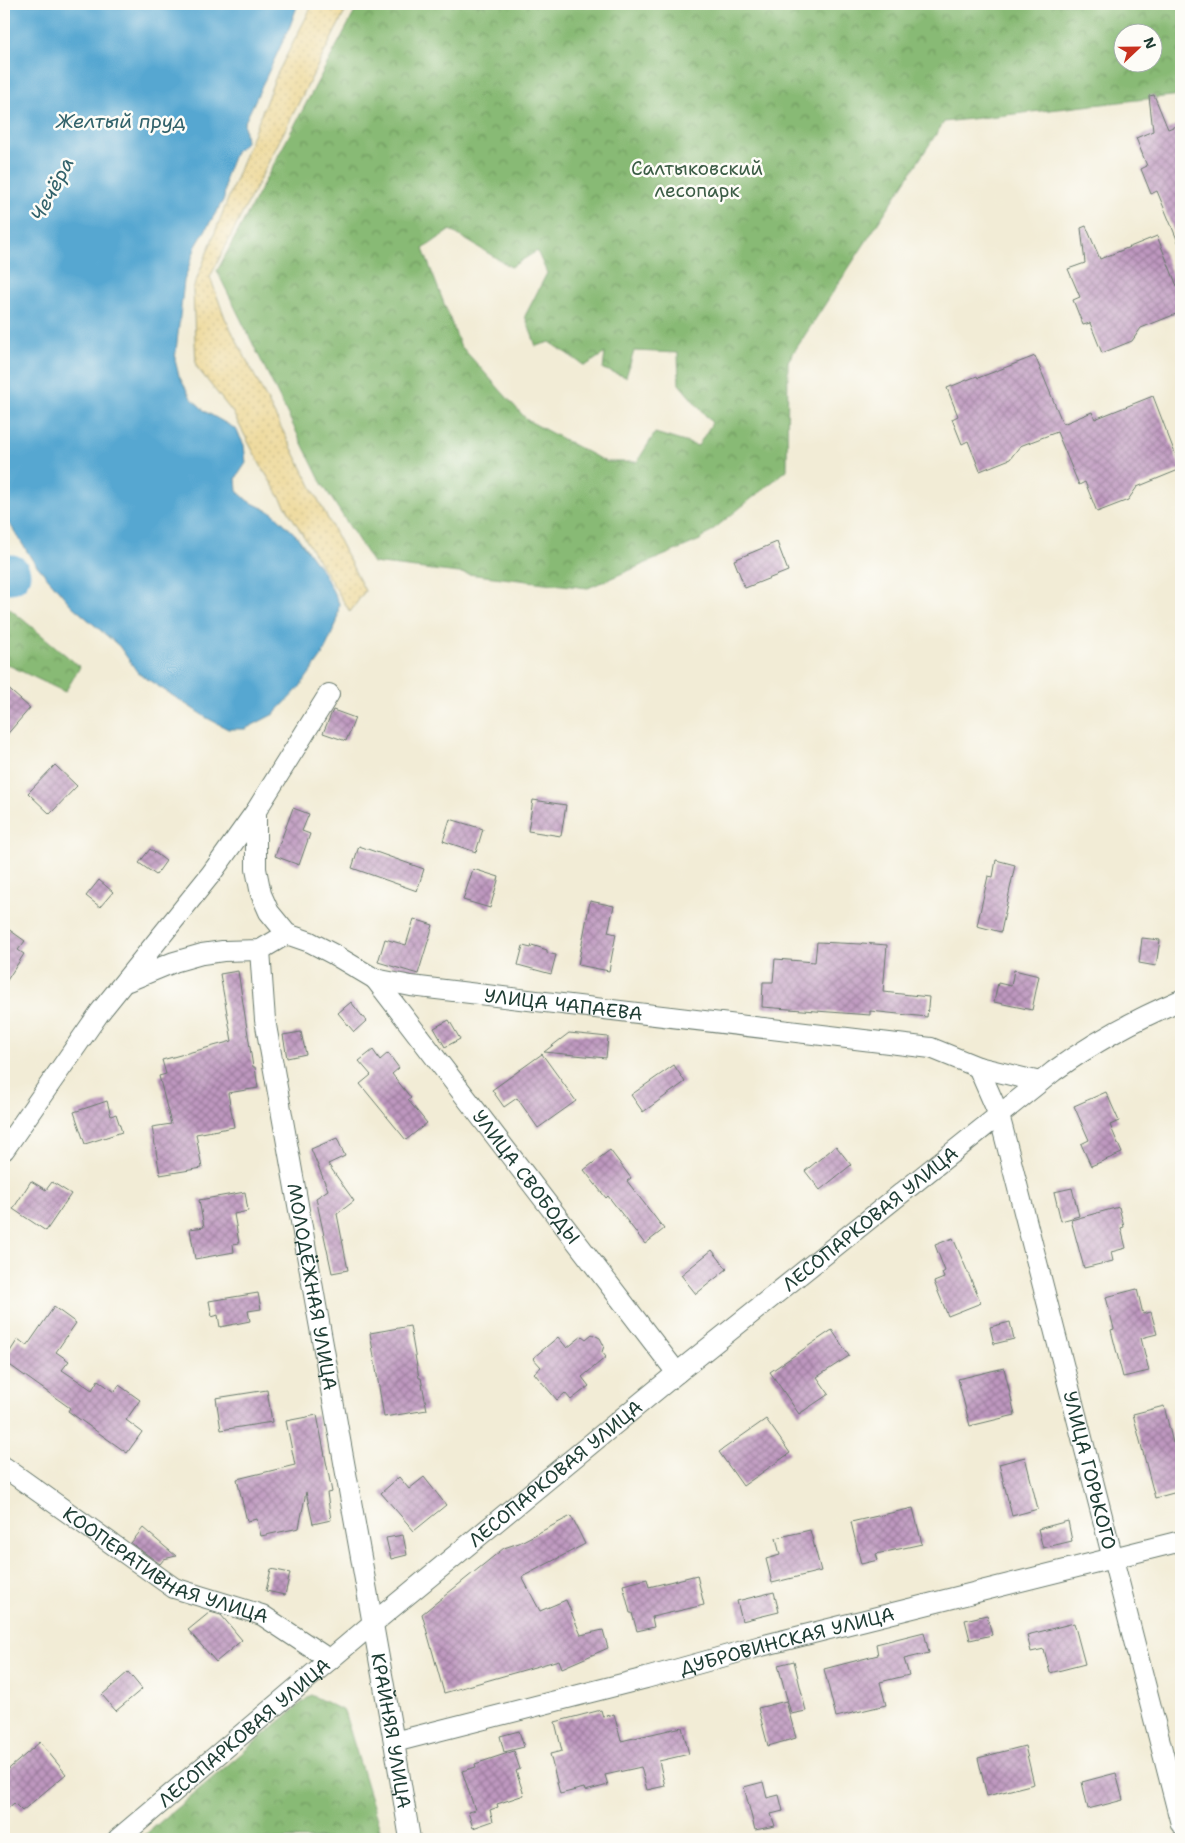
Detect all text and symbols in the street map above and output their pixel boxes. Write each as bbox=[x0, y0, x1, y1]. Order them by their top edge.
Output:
north arrow bbox=[1112, 22, 1162, 72]
text: N bbox=[1140, 35, 1160, 52]
water label: Желтый пруд bbox=[55, 108, 186, 134]
water label: Чечёра bbox=[24, 152, 80, 226]
park label: Салтыковский лесопарк bbox=[631, 156, 763, 203]
street label: УЛИЦА ЧАПАЕВА bbox=[483, 983, 644, 1027]
street label: УЛИЦА СВОБОДЫ bbox=[467, 1105, 586, 1249]
street label: ЛЕСОПАРКОВАЯ УЛИЦА bbox=[777, 1141, 963, 1297]
street label: МОЛОДЁЖНАЯ УЛИЦА bbox=[281, 1181, 343, 1393]
street label: УЛИЦА ГОРЬКОГО bbox=[1057, 1388, 1122, 1552]
street label: ЛЕСОПАРКОВАЯ УЛИЦА bbox=[463, 1394, 648, 1553]
street label: КООПЕРАТИВНАЯ УЛИЦА bbox=[58, 1501, 271, 1629]
street label: ДУБРОВИНСКАЯ УЛИЦА bbox=[677, 1601, 897, 1681]
street label: КРАЙНЯЯ УЛИЦА bbox=[365, 1651, 417, 1811]
street label: ЛЕСОПАРКОВАЯ УЛИЦА bbox=[153, 1653, 336, 1813]

